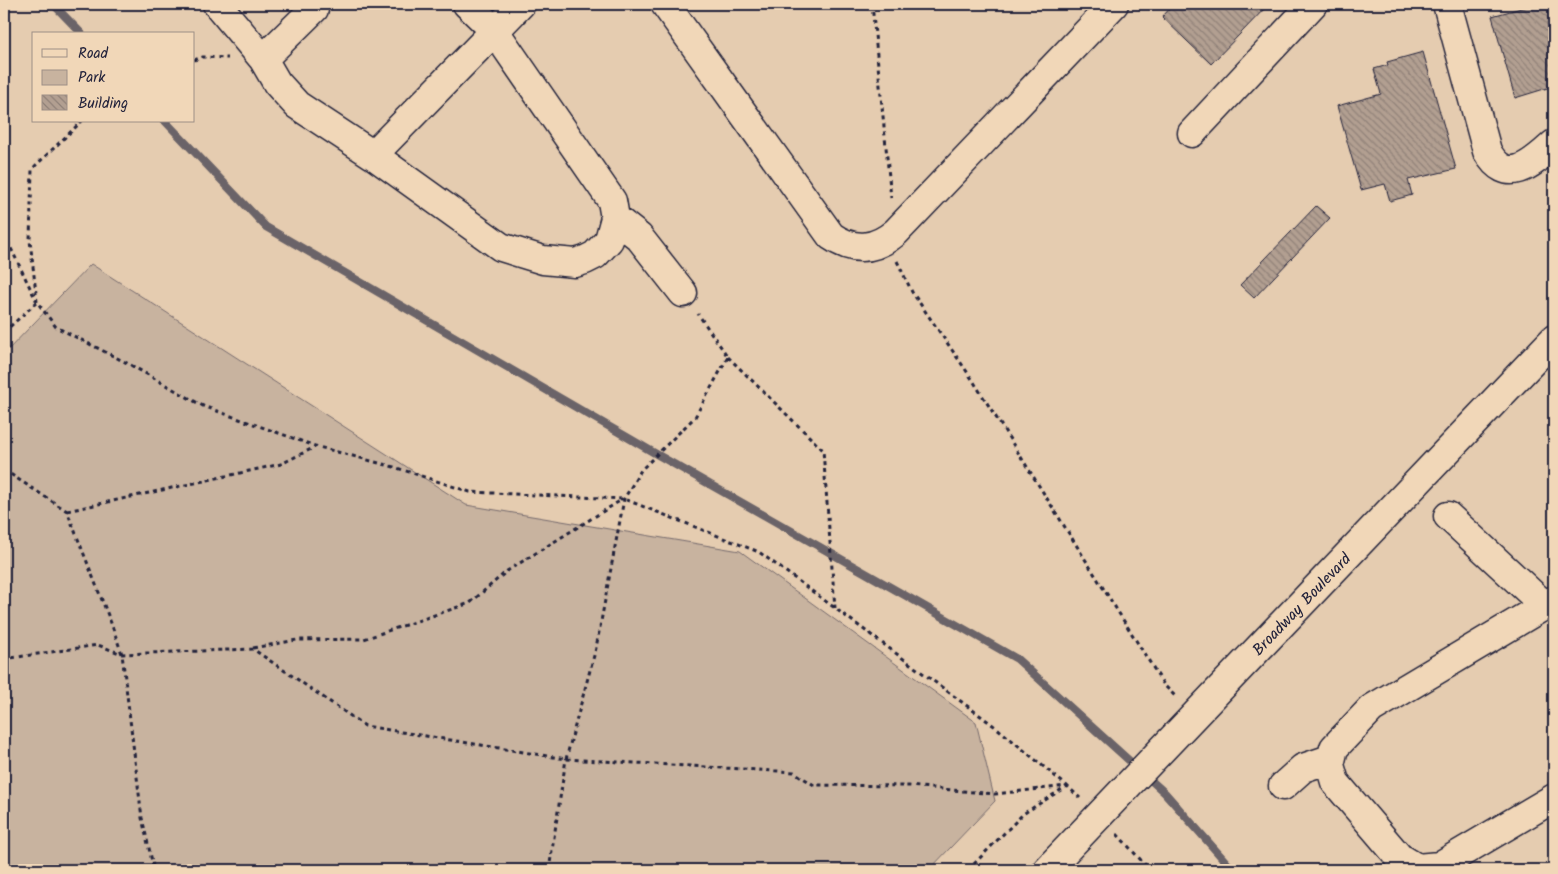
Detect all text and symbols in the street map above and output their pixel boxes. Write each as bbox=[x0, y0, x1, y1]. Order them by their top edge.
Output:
legend bbox=[32, 32, 195, 122]
text: Road bbox=[78, 42, 109, 66]
text: Park bbox=[78, 66, 106, 90]
text: Building bbox=[78, 92, 128, 116]
street label: Broadway Boulevard bbox=[1247, 547, 1358, 662]

